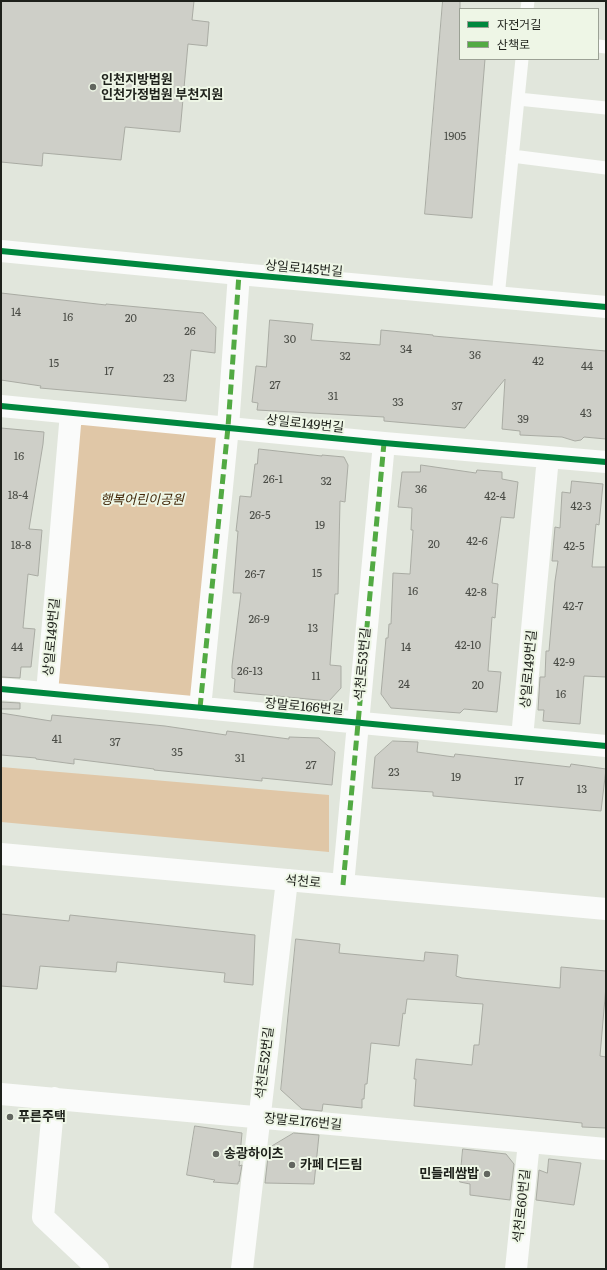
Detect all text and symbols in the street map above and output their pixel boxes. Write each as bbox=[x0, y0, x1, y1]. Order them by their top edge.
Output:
legend bbox=[459, 8, 599, 60]
text: 자전거길 bbox=[497, 15, 541, 33]
text: 산책로 bbox=[497, 35, 530, 53]
place label: 인천지방법원 인천가정법원 부천지원 bbox=[101, 72, 223, 103]
marker: 인천지방법원 인천가정법원 부천지원 bbox=[88, 82, 98, 92]
house number: 1905 bbox=[444, 130, 466, 144]
street label: 상일로145번길 bbox=[264, 258, 344, 280]
house number: 14 bbox=[11, 306, 21, 320]
house number: 16 bbox=[63, 311, 73, 325]
house number: 20 bbox=[125, 312, 137, 326]
house number: 26 bbox=[184, 325, 196, 339]
house number: 30 bbox=[284, 333, 296, 347]
house number: 34 bbox=[400, 343, 412, 357]
house number: 36 bbox=[469, 349, 481, 363]
house number: 32 bbox=[339, 350, 351, 364]
house number: 42 bbox=[532, 355, 544, 369]
house number: 15 bbox=[49, 357, 59, 371]
house number: 44 bbox=[581, 360, 593, 374]
house number: 17 bbox=[104, 365, 114, 379]
house number: 23 bbox=[163, 372, 175, 386]
house number: 27 bbox=[269, 379, 281, 393]
house number: 31 bbox=[328, 390, 338, 404]
house number: 33 bbox=[392, 396, 404, 410]
house number: 37 bbox=[451, 400, 463, 414]
house number: 43 bbox=[580, 407, 592, 421]
street label: 상일로149번길 bbox=[265, 412, 345, 436]
house number: 39 bbox=[517, 413, 529, 427]
house number: 16 bbox=[14, 450, 24, 464]
house number: 26-1 bbox=[263, 473, 283, 487]
house number: 32 bbox=[320, 475, 332, 489]
house number: 36 bbox=[415, 483, 427, 497]
house number: 18-4 bbox=[8, 489, 28, 503]
house number: 42-4 bbox=[484, 490, 506, 504]
park label: 행복어린이공원 bbox=[100, 492, 184, 508]
house number: 42-3 bbox=[571, 500, 591, 514]
house number: 26-5 bbox=[250, 509, 270, 523]
house number: 19 bbox=[315, 519, 325, 533]
house number: 42-6 bbox=[466, 535, 488, 549]
house number: 20 bbox=[428, 538, 440, 552]
house number: 18-8 bbox=[11, 539, 31, 553]
house number: 42-5 bbox=[563, 540, 585, 554]
house number: 15 bbox=[312, 567, 322, 581]
house number: 26-7 bbox=[245, 568, 265, 582]
house number: 16 bbox=[408, 585, 418, 599]
house number: 42-8 bbox=[465, 586, 487, 600]
street label: 상일로149번길 bbox=[41, 597, 63, 677]
house number: 42-7 bbox=[563, 600, 583, 614]
house number: 26-9 bbox=[248, 613, 270, 627]
house number: 13 bbox=[308, 622, 318, 636]
street label: 석천로53번길 bbox=[352, 627, 374, 701]
street label: 상일로149번길 bbox=[518, 629, 540, 709]
house number: 42-10 bbox=[455, 639, 481, 653]
house number: 44 bbox=[11, 641, 23, 655]
house number: 14 bbox=[401, 641, 411, 655]
house number: 42-9 bbox=[553, 656, 575, 670]
house number: 26-13 bbox=[237, 665, 263, 679]
house number: 11 bbox=[312, 670, 320, 684]
house number: 24 bbox=[398, 678, 410, 692]
house number: 20 bbox=[472, 679, 484, 693]
house number: 16 bbox=[556, 688, 566, 702]
street label: 장말로166번길 bbox=[264, 696, 344, 718]
house number: 41 bbox=[52, 733, 62, 747]
house number: 37 bbox=[109, 736, 121, 750]
house number: 35 bbox=[171, 746, 183, 760]
house number: 31 bbox=[235, 752, 245, 766]
house number: 27 bbox=[305, 759, 317, 773]
house number: 23 bbox=[388, 766, 400, 780]
house number: 19 bbox=[451, 771, 461, 785]
house number: 17 bbox=[514, 775, 524, 789]
house number: 13 bbox=[577, 783, 587, 797]
street label: 석천로 bbox=[284, 873, 322, 891]
street label: 석천로52번길 bbox=[253, 1026, 277, 1100]
place label: 푸른주택 bbox=[18, 1109, 66, 1125]
street label: 장말로176번길 bbox=[263, 1111, 343, 1133]
marker: 푸른주택 bbox=[5, 1112, 15, 1122]
place label: 송광하이츠 bbox=[224, 1146, 284, 1162]
marker: 송광하이츠 bbox=[211, 1149, 221, 1159]
place label: 카페 더드림 bbox=[300, 1157, 362, 1173]
marker: 카페 더드림 bbox=[287, 1160, 297, 1170]
place label: 민들레쌈밥 bbox=[419, 1166, 479, 1182]
street label: 석천로60번길 bbox=[510, 1168, 534, 1244]
marker: 민들레쌈밥 bbox=[482, 1169, 492, 1179]

